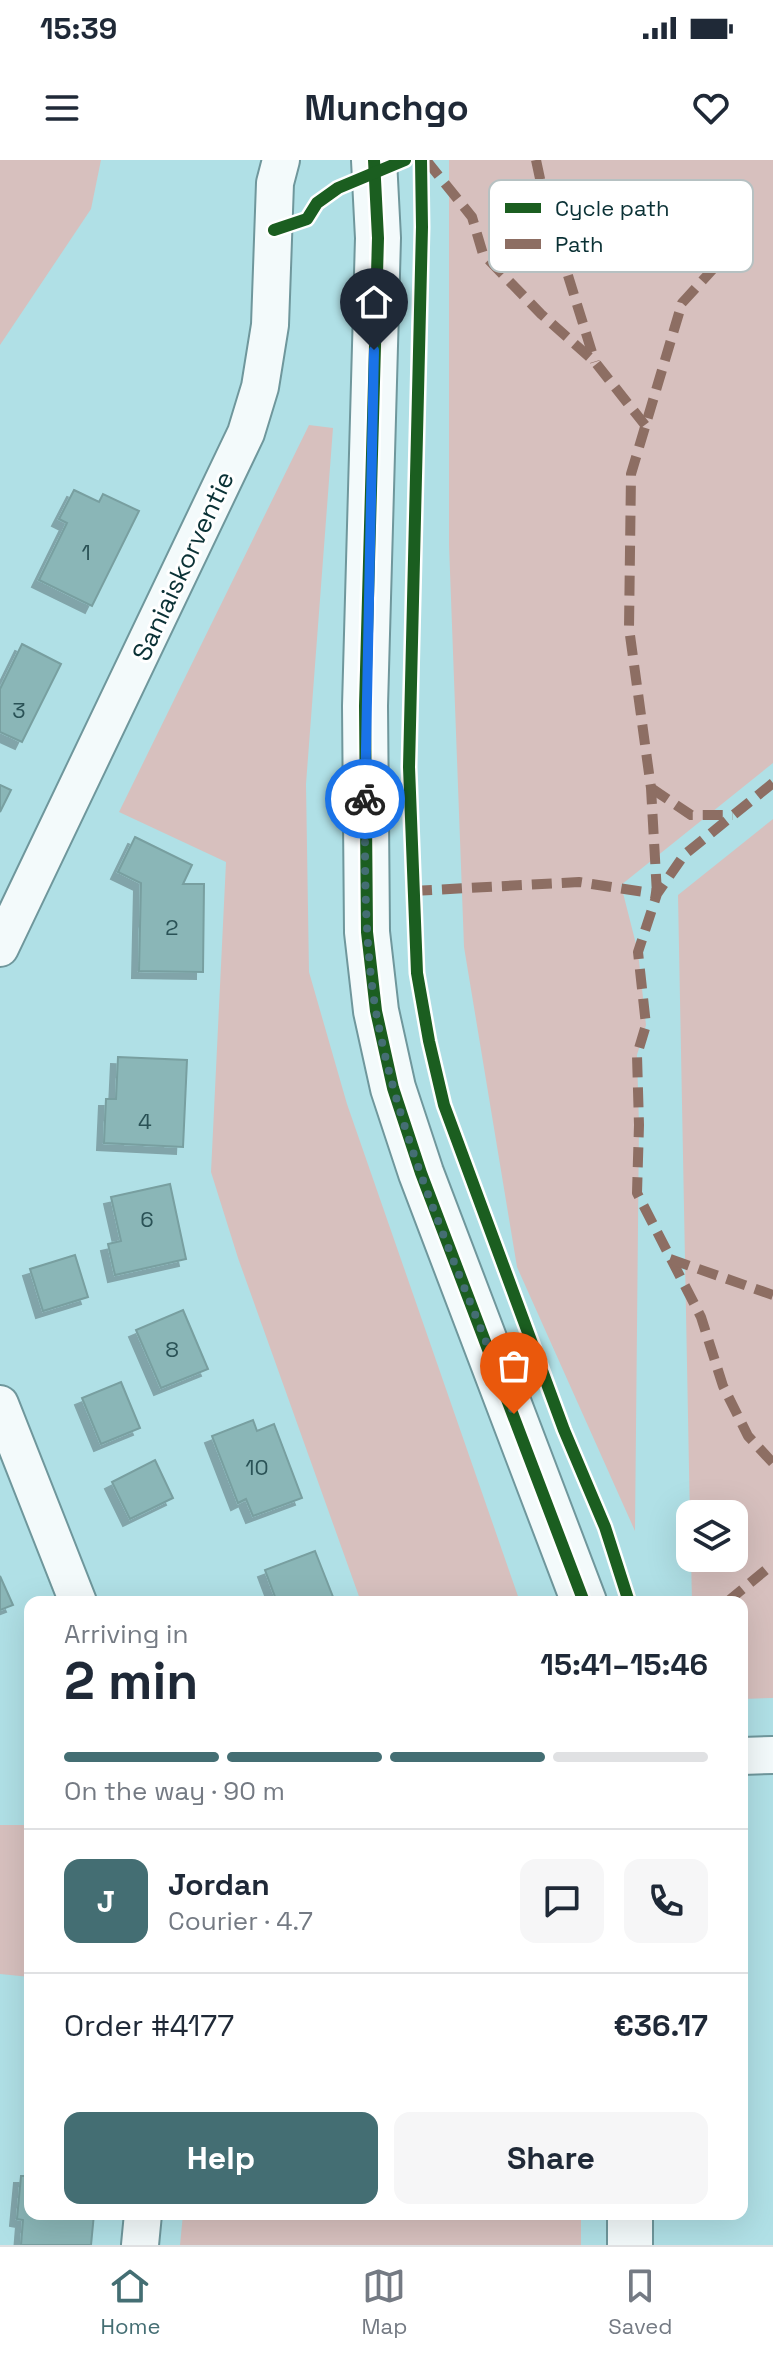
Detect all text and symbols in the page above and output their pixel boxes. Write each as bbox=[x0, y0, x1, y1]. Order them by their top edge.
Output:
text: 15:39 bbox=[40, 9, 117, 48]
text: Munchgo bbox=[304, 85, 469, 131]
icon: menu bbox=[40, 86, 84, 130]
icon: heart bbox=[689, 86, 733, 130]
legend bbox=[489, 180, 753, 272]
text: Cycle path bbox=[555, 194, 670, 222]
text: Path bbox=[555, 230, 604, 258]
pin bbox=[340, 268, 408, 350]
icon: home bbox=[352, 280, 396, 324]
street label: Saniaiskorventie bbox=[124, 466, 242, 666]
house number: 1 bbox=[81, 538, 91, 566]
house number: 3 bbox=[12, 696, 26, 724]
courier bbox=[325, 759, 405, 839]
icon: bike bbox=[343, 777, 387, 821]
house number: 2 bbox=[165, 913, 179, 941]
house number: 4 bbox=[138, 1107, 152, 1135]
house number: 6 bbox=[140, 1205, 154, 1233]
pin bbox=[480, 1332, 548, 1414]
house number: 8 bbox=[165, 1335, 179, 1363]
icon: bag bbox=[492, 1344, 536, 1388]
house number: 10 bbox=[245, 1453, 269, 1481]
map controls bbox=[676, 1500, 748, 1572]
button: layers bbox=[676, 1500, 748, 1572]
text: Arriving in bbox=[64, 1617, 188, 1651]
text: 15:41–15:46 bbox=[540, 1645, 708, 1684]
text: 2 min bbox=[64, 1648, 198, 1714]
text: On the way · 90 m bbox=[64, 1774, 285, 1808]
button: chat bbox=[520, 1859, 604, 1943]
button: phone bbox=[624, 1859, 708, 1943]
text: Jordan bbox=[168, 1865, 270, 1904]
text: J bbox=[97, 1882, 115, 1921]
text: Courier · 4.7 bbox=[168, 1904, 313, 1938]
text: Order #4177 bbox=[64, 2006, 234, 2045]
text: €36.17 bbox=[613, 2006, 708, 2045]
button: Help bbox=[64, 2112, 378, 2204]
button: Share bbox=[394, 2112, 708, 2204]
tab: Home bbox=[101, 2264, 160, 2340]
tab: Map bbox=[361, 2264, 407, 2340]
tab: Saved bbox=[608, 2264, 673, 2340]

